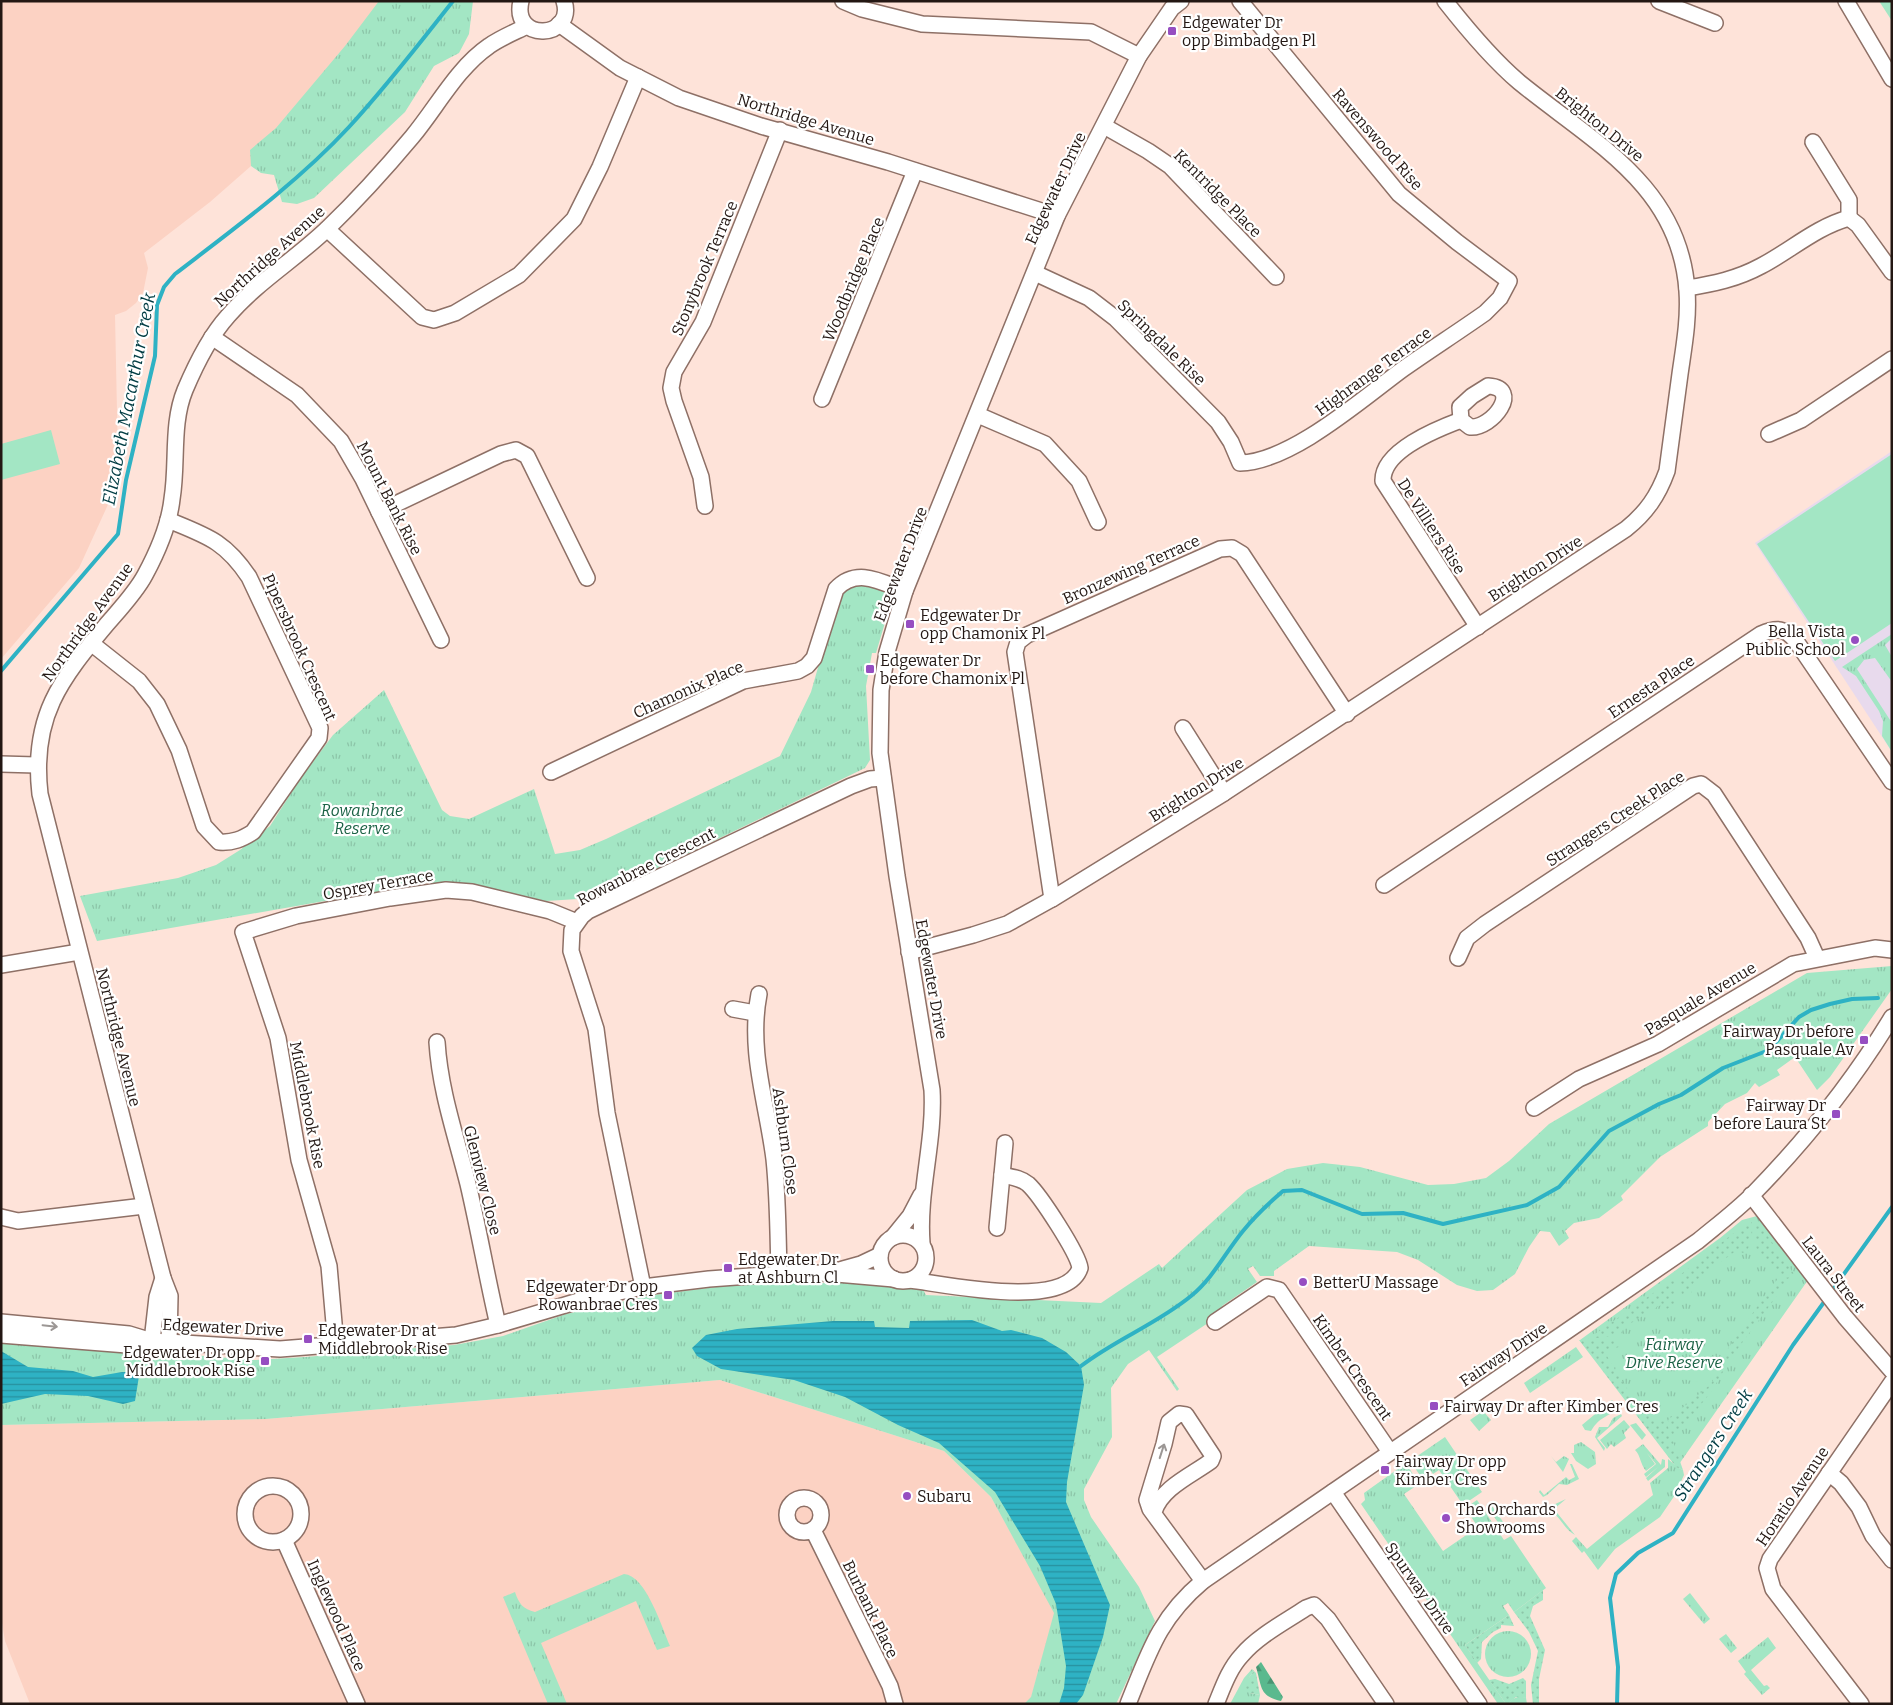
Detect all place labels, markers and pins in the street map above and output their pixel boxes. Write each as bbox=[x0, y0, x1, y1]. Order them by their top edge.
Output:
place label: Edgewater Dr opp Bimbadgen Pl bbox=[1182, 13, 1316, 50]
marker: Edgewater Dr opp Bimbadgen Pl bbox=[1166, 25, 1178, 37]
place label: Edgewater Dr opp Chamonix Pl bbox=[920, 606, 1045, 643]
marker: Edgewater Dr opp Chamonix Pl bbox=[904, 618, 916, 630]
place label: Bella Vista Public School bbox=[1745, 622, 1845, 659]
marker: Bella Vista Public School bbox=[1849, 634, 1861, 646]
place label: Edgewater Dr before Chamonix Pl bbox=[880, 651, 1025, 688]
marker: Edgewater Dr before Chamonix Pl bbox=[864, 663, 876, 675]
place label: Fairway Dr before Pasquale Av bbox=[1723, 1022, 1855, 1059]
marker: Fairway Dr before Pasquale Av bbox=[1858, 1034, 1870, 1046]
place label: Fairway Dr before Laura St bbox=[1714, 1096, 1826, 1133]
marker: Fairway Dr before Laura St bbox=[1830, 1108, 1842, 1120]
place label: Edgewater Dr at Ashburn Cl bbox=[738, 1250, 839, 1287]
marker: Edgewater Dr at Ashburn Cl bbox=[722, 1262, 734, 1274]
place label: BetterU Massage bbox=[1313, 1273, 1439, 1292]
marker: BetterU Massage bbox=[1297, 1276, 1309, 1288]
place label: Edgewater Dr opp Rowanbrae Cres bbox=[526, 1277, 658, 1314]
marker: Edgewater Dr opp Rowanbrae Cres bbox=[662, 1289, 674, 1301]
place label: Edgewater Dr at Middlebrook Rise bbox=[318, 1321, 447, 1358]
marker: Edgewater Dr at Middlebrook Rise bbox=[302, 1333, 314, 1345]
place label: Edgewater Dr opp Middlebrook Rise bbox=[123, 1343, 255, 1380]
marker: Edgewater Dr opp Middlebrook Rise bbox=[259, 1355, 271, 1367]
place label: Fairway Dr after Kimber Cres bbox=[1444, 1397, 1659, 1416]
marker: Fairway Dr after Kimber Cres bbox=[1428, 1400, 1440, 1412]
place label: Fairway Dr opp Kimber Cres bbox=[1395, 1452, 1506, 1489]
marker: Fairway Dr opp Kimber Cres bbox=[1379, 1464, 1391, 1476]
place label: Subaru bbox=[917, 1487, 971, 1506]
marker: Subaru bbox=[901, 1490, 913, 1502]
place label: The Orchards Showrooms bbox=[1456, 1500, 1556, 1537]
marker: The Orchards Showrooms bbox=[1440, 1512, 1452, 1524]

